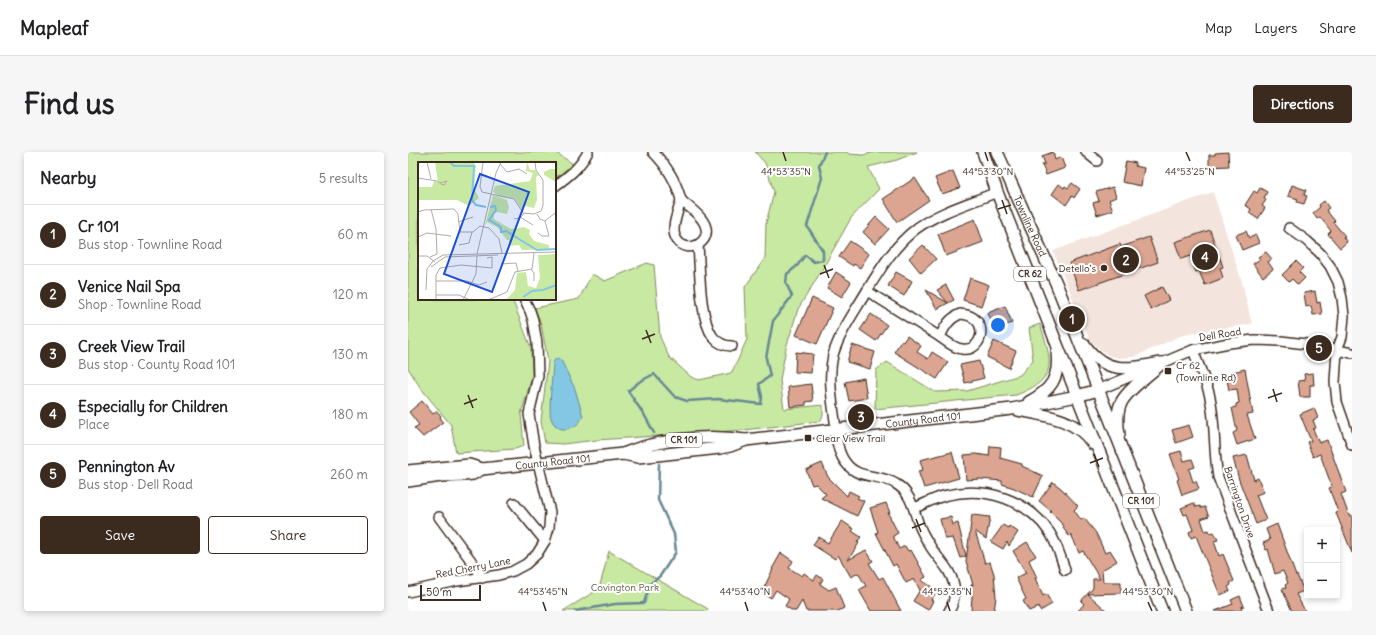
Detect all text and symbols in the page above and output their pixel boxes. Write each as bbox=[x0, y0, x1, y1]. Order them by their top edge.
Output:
text: Mapleaf bbox=[20, 16, 89, 40]
text: Map bbox=[1205, 19, 1232, 37]
text: Layers bbox=[1254, 19, 1297, 37]
text: Share bbox=[1319, 19, 1356, 37]
button: Directions bbox=[1253, 85, 1352, 123]
text: Find us bbox=[24, 86, 115, 122]
inset map bbox=[418, 162, 556, 300]
text: 44°53'35"N bbox=[761, 165, 811, 178]
text: 44°53'30"N bbox=[963, 165, 1013, 178]
text: 44°53'25"N bbox=[1165, 165, 1215, 178]
text: Nearby bbox=[40, 167, 96, 189]
text: 5 results bbox=[319, 170, 368, 187]
street label: Townline Road bbox=[1010, 194, 1049, 259]
text: Cr 101 bbox=[78, 217, 119, 236]
text: 1 bbox=[50, 226, 56, 243]
text: 60 m bbox=[337, 226, 368, 243]
text: Bus stop · Townline Road bbox=[78, 236, 222, 253]
pin: 4 bbox=[1192, 242, 1218, 272]
pin: 2 bbox=[1113, 245, 1139, 275]
place label: Detello's bbox=[1058, 262, 1096, 275]
marker: Detello's bbox=[1099, 263, 1109, 273]
road number: CR 62 bbox=[1014, 267, 1046, 281]
text: Venice Nail Spa bbox=[78, 277, 181, 296]
text: 2 bbox=[49, 286, 57, 303]
text: 120 m bbox=[333, 286, 368, 303]
text: Shop · Townline Road bbox=[78, 296, 201, 313]
pin: 1 bbox=[1059, 304, 1085, 334]
your location bbox=[988, 315, 1008, 335]
street label: Dell Road bbox=[1198, 325, 1242, 344]
pin: 5 bbox=[1306, 333, 1332, 363]
text: Creek View Trail bbox=[78, 337, 185, 356]
text: 3 bbox=[49, 346, 57, 363]
text: 130 m bbox=[332, 346, 368, 363]
text: Bus stop · County Road 101 bbox=[78, 356, 235, 373]
place label: Cr 62 (Townline Rd) bbox=[1176, 359, 1236, 384]
marker: Cr 62 (Townline Rd) bbox=[1163, 366, 1173, 376]
text: Especially for Children bbox=[78, 397, 228, 416]
pin: 3 bbox=[848, 402, 874, 432]
text: 4 bbox=[49, 406, 57, 423]
text: 180 m bbox=[332, 406, 368, 423]
street label: County Road 101 bbox=[885, 409, 962, 431]
text: Place bbox=[78, 416, 109, 433]
place label: Clear View Trail bbox=[816, 432, 885, 445]
road number: CR 101 bbox=[666, 433, 702, 447]
marker: Clear View Trail bbox=[803, 433, 813, 443]
street label: County Road 101 bbox=[515, 452, 591, 472]
text: Pennington Av bbox=[78, 457, 175, 476]
street label: Barrington Drive bbox=[1221, 465, 1258, 540]
text: 5 bbox=[49, 466, 57, 483]
text: 260 m bbox=[330, 466, 368, 483]
text: Bus stop · Dell Road bbox=[78, 476, 193, 493]
road number: CR 101 bbox=[1123, 494, 1159, 508]
button: Save bbox=[40, 516, 200, 554]
button: Share bbox=[208, 516, 368, 554]
map controls bbox=[1304, 527, 1340, 599]
button: + bbox=[1304, 527, 1340, 563]
street label: Red Cherry Lane bbox=[435, 554, 512, 581]
button: − bbox=[1304, 563, 1340, 599]
park label: Covington Park bbox=[591, 581, 659, 594]
scale bar bbox=[420, 583, 481, 602]
text: 50 m bbox=[426, 585, 452, 599]
text: 44°53'45"N bbox=[518, 585, 568, 598]
text: 44°53'40"N bbox=[720, 585, 770, 598]
text: 44°53'35"N bbox=[922, 585, 972, 598]
text: 44°53'30"N bbox=[1123, 585, 1173, 598]

